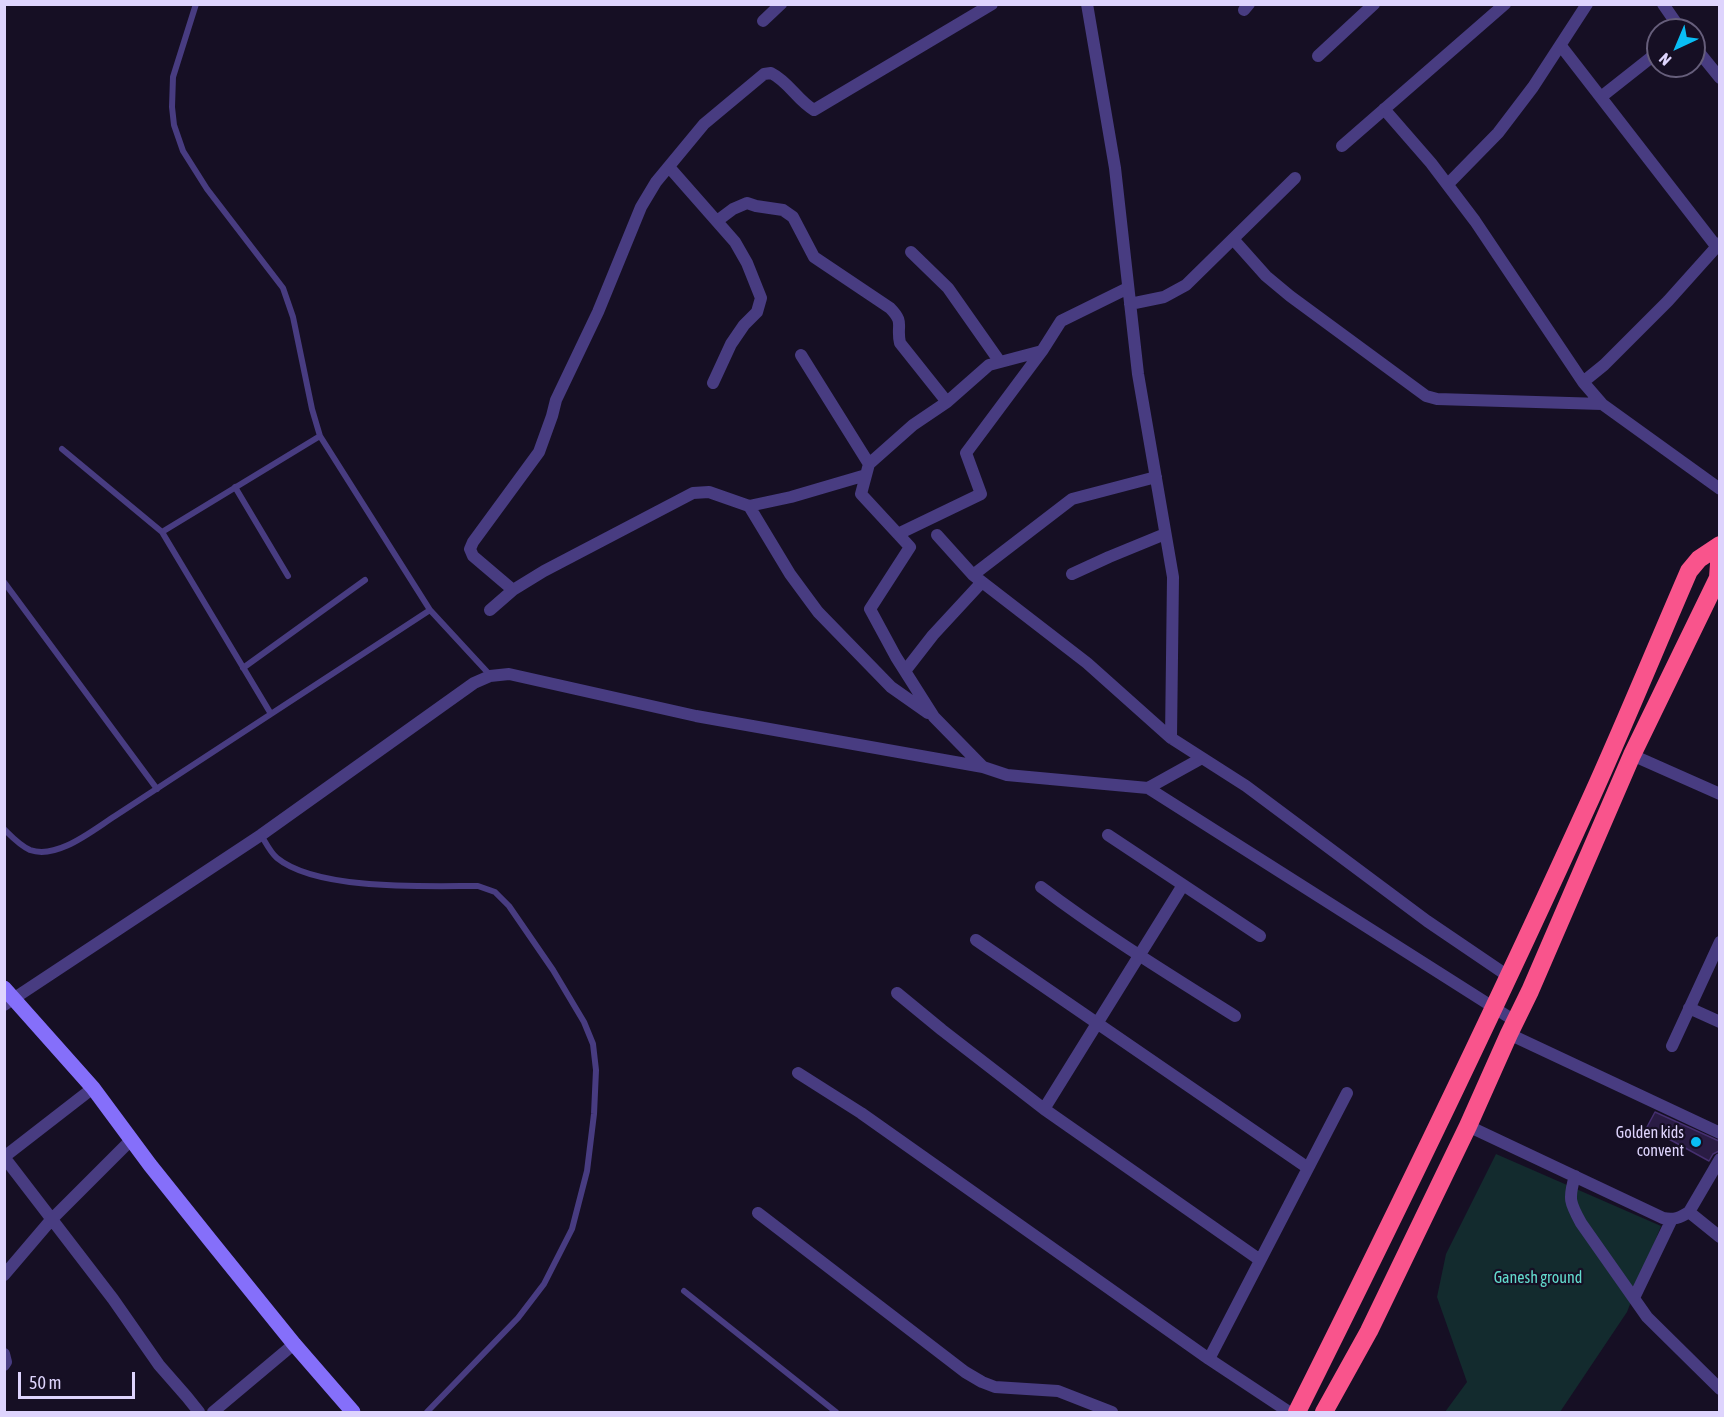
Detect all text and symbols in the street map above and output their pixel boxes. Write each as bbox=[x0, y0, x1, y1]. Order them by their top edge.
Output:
north arrow bbox=[1646, 18, 1706, 78]
text: N bbox=[1655, 50, 1675, 69]
place label: Golden kids convent bbox=[1616, 1123, 1684, 1161]
marker: Golden kids convent bbox=[1689, 1135, 1703, 1149]
park label: Ganesh ground bbox=[1494, 1268, 1582, 1288]
scale bar bbox=[21, 1360, 138, 1398]
text: 50 m bbox=[29, 1372, 61, 1393]

